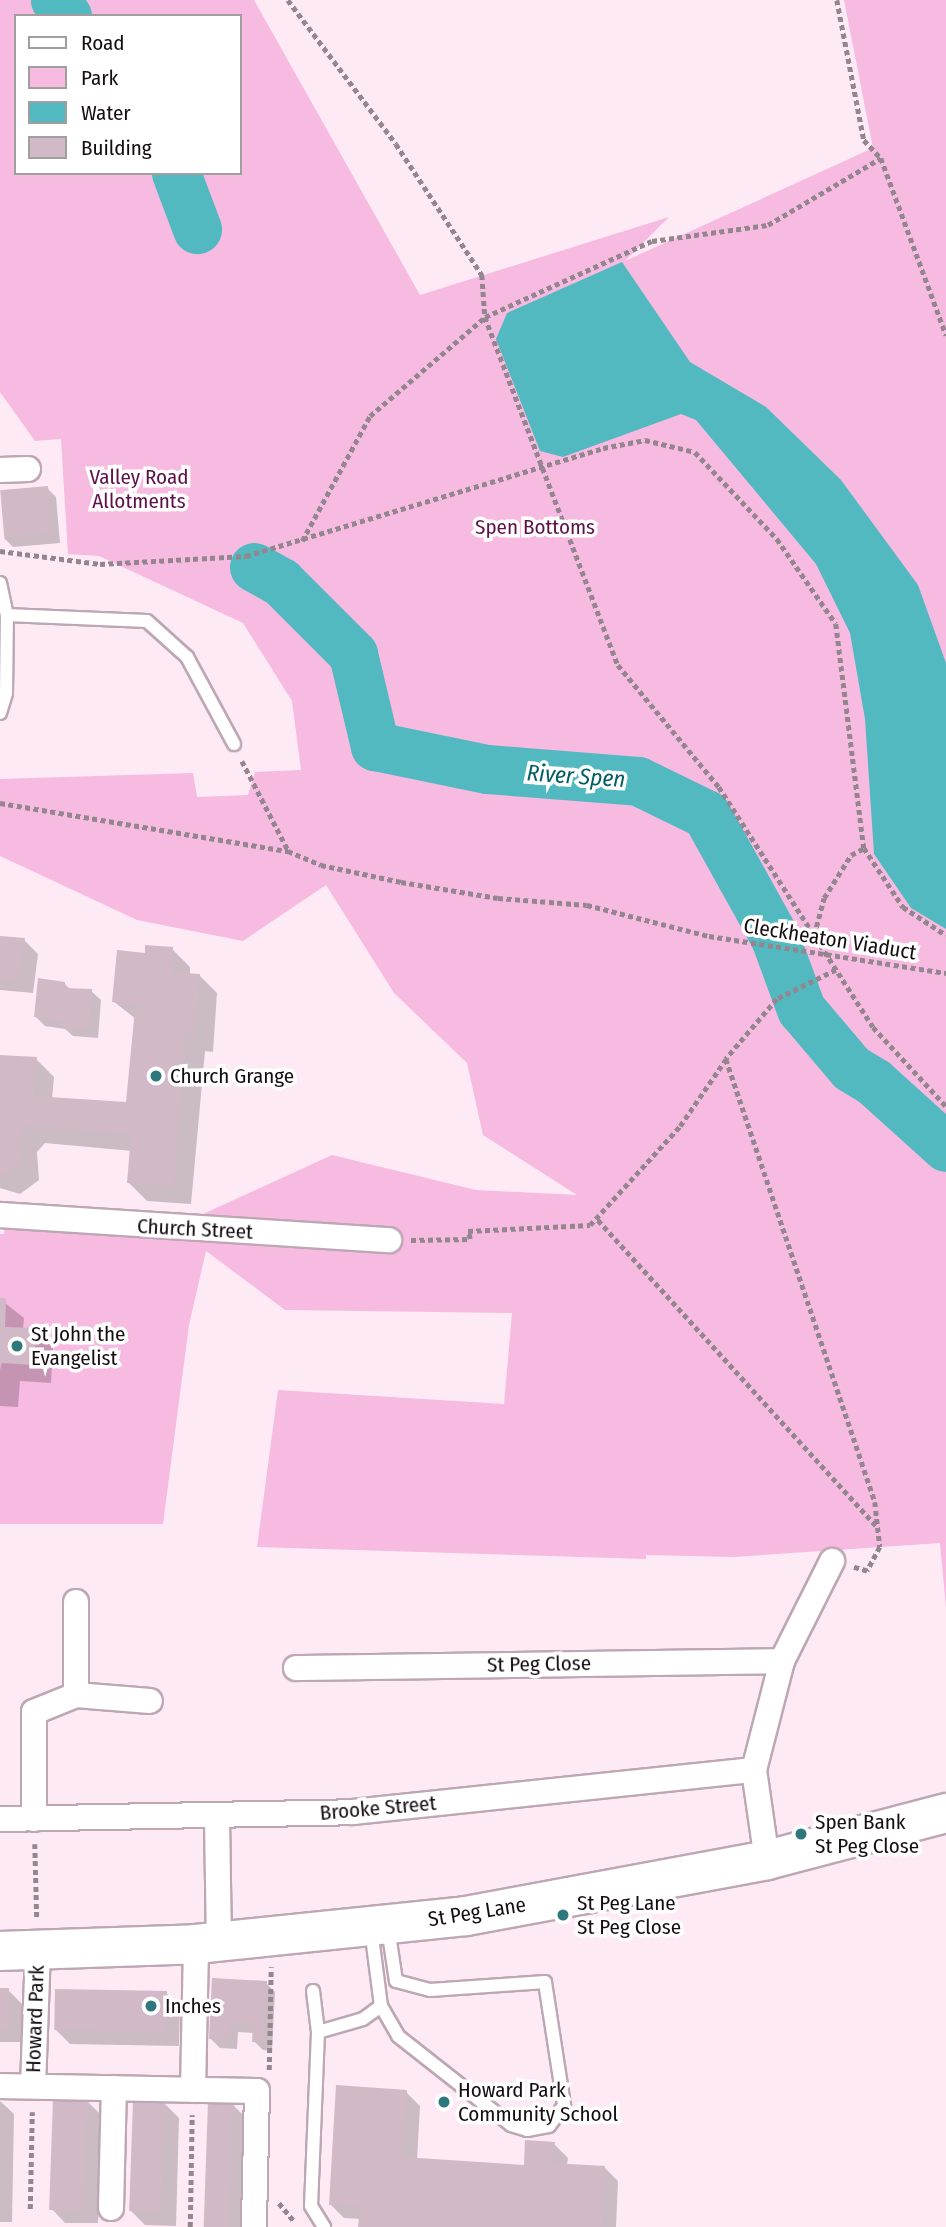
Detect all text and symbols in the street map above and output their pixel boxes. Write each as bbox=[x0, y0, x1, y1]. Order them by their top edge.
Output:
legend bbox=[14, 14, 242, 175]
text: Road bbox=[81, 30, 125, 56]
text: Park bbox=[81, 65, 118, 91]
text: Water bbox=[81, 100, 131, 126]
text: Building bbox=[81, 135, 152, 161]
park label: Valley Road Allotments bbox=[89, 464, 189, 514]
park label: Spen Bottoms bbox=[475, 514, 595, 540]
water label: River Spen bbox=[526, 759, 626, 793]
street label: Cleckheaton Viaduct bbox=[742, 913, 918, 965]
place label: Church Grange bbox=[170, 1063, 294, 1089]
marker: Church Grange bbox=[148, 1068, 164, 1084]
street label: Church Street bbox=[136, 1213, 254, 1245]
place label: St John the Evangelist bbox=[31, 1321, 125, 1371]
marker: St John the Evangelist bbox=[9, 1338, 25, 1354]
street label: St Peg Close bbox=[487, 1650, 591, 1678]
street label: Brooke Street bbox=[319, 1790, 437, 1826]
place label: Spen Bank St Peg Close bbox=[815, 1809, 919, 1859]
marker: Spen Bank St Peg Close bbox=[793, 1826, 809, 1842]
place label: St Peg Lane St Peg Close bbox=[577, 1890, 681, 1940]
street label: St Peg Lane bbox=[426, 1892, 528, 1932]
marker: St Peg Lane St Peg Close bbox=[555, 1907, 571, 1923]
street label: Howard Park bbox=[21, 1965, 49, 2073]
place label: Inches bbox=[165, 1993, 221, 2019]
marker: Inches bbox=[143, 1998, 159, 2014]
place label: Howard Park Community School bbox=[458, 2077, 618, 2127]
marker: Howard Park Community School bbox=[436, 2094, 452, 2110]

